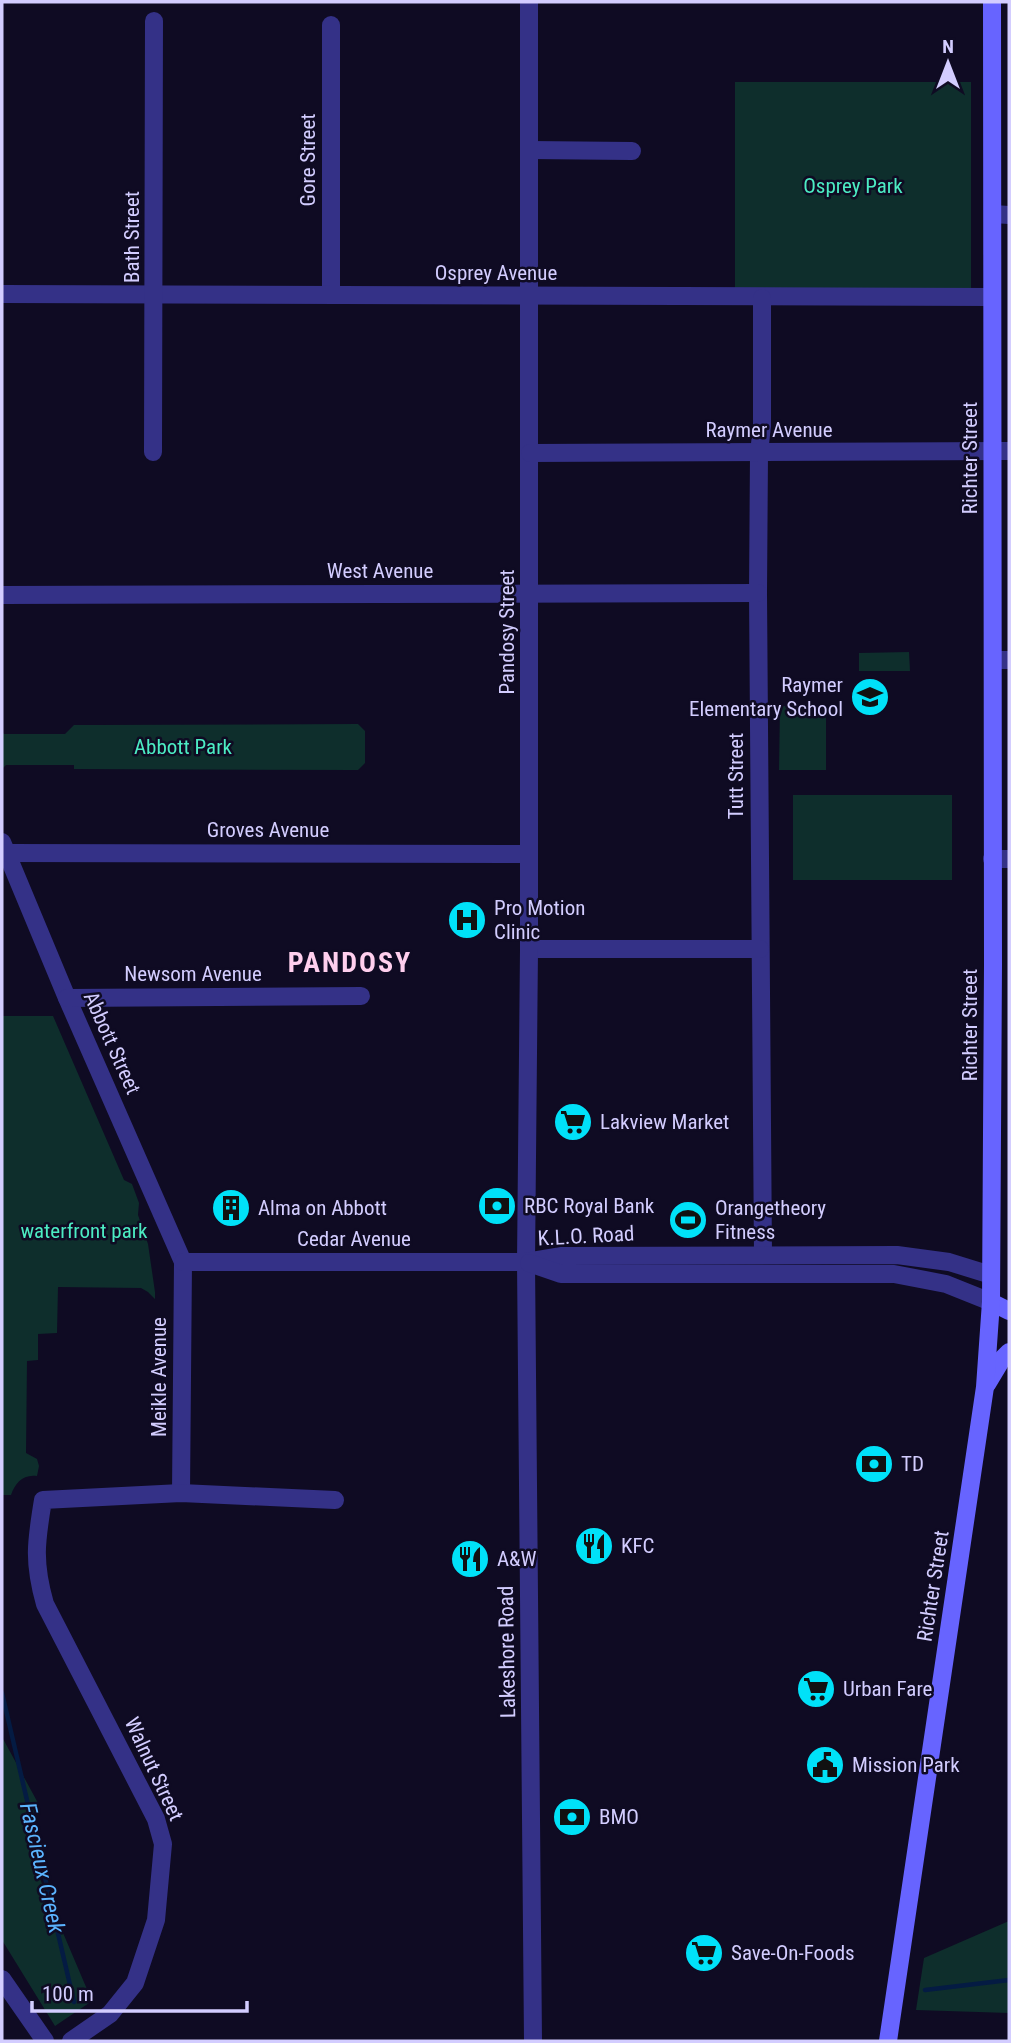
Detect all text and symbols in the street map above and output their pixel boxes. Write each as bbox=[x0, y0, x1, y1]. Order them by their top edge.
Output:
north arrow bbox=[913, 28, 983, 98]
text: N bbox=[942, 35, 954, 58]
street label: Gore Street bbox=[296, 113, 320, 207]
park label: Osprey Park bbox=[803, 174, 903, 198]
street label: Bath Street bbox=[120, 191, 144, 283]
street label: Osprey Avenue bbox=[435, 261, 557, 285]
street label: Richter Street bbox=[958, 402, 982, 514]
street label: Raymer Avenue bbox=[705, 418, 833, 442]
street label: West Avenue bbox=[327, 559, 433, 583]
street label: Pandosy Street bbox=[495, 569, 519, 695]
place label: Raymer Elementary School bbox=[689, 673, 843, 721]
school or university icon: Raymer Elementary School bbox=[849, 676, 891, 718]
street label: Tutt Street bbox=[724, 733, 748, 819]
park label: Abbott Park bbox=[134, 735, 233, 759]
street label: Groves Avenue bbox=[207, 818, 329, 842]
place label: Pro Motion Clinic bbox=[494, 896, 585, 944]
hospital icon: Pro Motion Clinic bbox=[446, 899, 488, 941]
district label: PANDOSY bbox=[288, 946, 412, 979]
street label: Newsom Avenue bbox=[124, 962, 262, 986]
street label: Richter Street bbox=[958, 969, 982, 1081]
street label: Abbott Street bbox=[79, 988, 145, 1098]
supermarket icon: Lakview Market bbox=[552, 1101, 594, 1143]
place label: Lakview Market bbox=[600, 1110, 729, 1134]
bank icon: RBC Royal Bank bbox=[476, 1185, 518, 1227]
building icon: Alma on Abbott bbox=[210, 1187, 252, 1229]
place label: RBC Royal Bank bbox=[524, 1194, 655, 1218]
place label: Alma on Abbott bbox=[258, 1196, 387, 1220]
place label: Orangetheory Fitness bbox=[715, 1196, 826, 1244]
sports icon: Orangetheory Fitness bbox=[667, 1199, 709, 1241]
park label: waterfront park bbox=[20, 1219, 148, 1243]
street label: K.L.O. Road bbox=[537, 1221, 635, 1251]
street label: Cedar Avenue bbox=[297, 1227, 411, 1251]
street label: Meikle Avenue bbox=[147, 1317, 171, 1437]
bank icon: TD bbox=[853, 1443, 895, 1485]
place label: TD bbox=[901, 1452, 924, 1476]
restaurant icon: KFC bbox=[573, 1525, 615, 1567]
street label: Richter Street bbox=[912, 1529, 954, 1643]
place label: KFC bbox=[621, 1534, 654, 1558]
restaurant icon: A&W bbox=[449, 1538, 491, 1580]
place label: A&W bbox=[497, 1547, 537, 1571]
street label: Lakeshore Road bbox=[494, 1586, 520, 1718]
supermarket icon: Urban Fare bbox=[795, 1668, 837, 1710]
place label: Urban Fare bbox=[843, 1677, 933, 1701]
street label: Walnut Street bbox=[120, 1714, 188, 1824]
public building icon: Mission Park bbox=[804, 1744, 846, 1786]
place label: Mission Park bbox=[852, 1753, 960, 1777]
bank icon: BMO bbox=[551, 1796, 593, 1838]
water label: Fascieux Creek bbox=[14, 1800, 70, 1937]
place label: BMO bbox=[599, 1805, 639, 1829]
supermarket icon: Save-On-Foods bbox=[683, 1932, 725, 1974]
place label: Save-On-Foods bbox=[731, 1941, 855, 1965]
scale bar bbox=[32, 1969, 247, 2013]
text: 100 m bbox=[42, 1982, 94, 2006]

